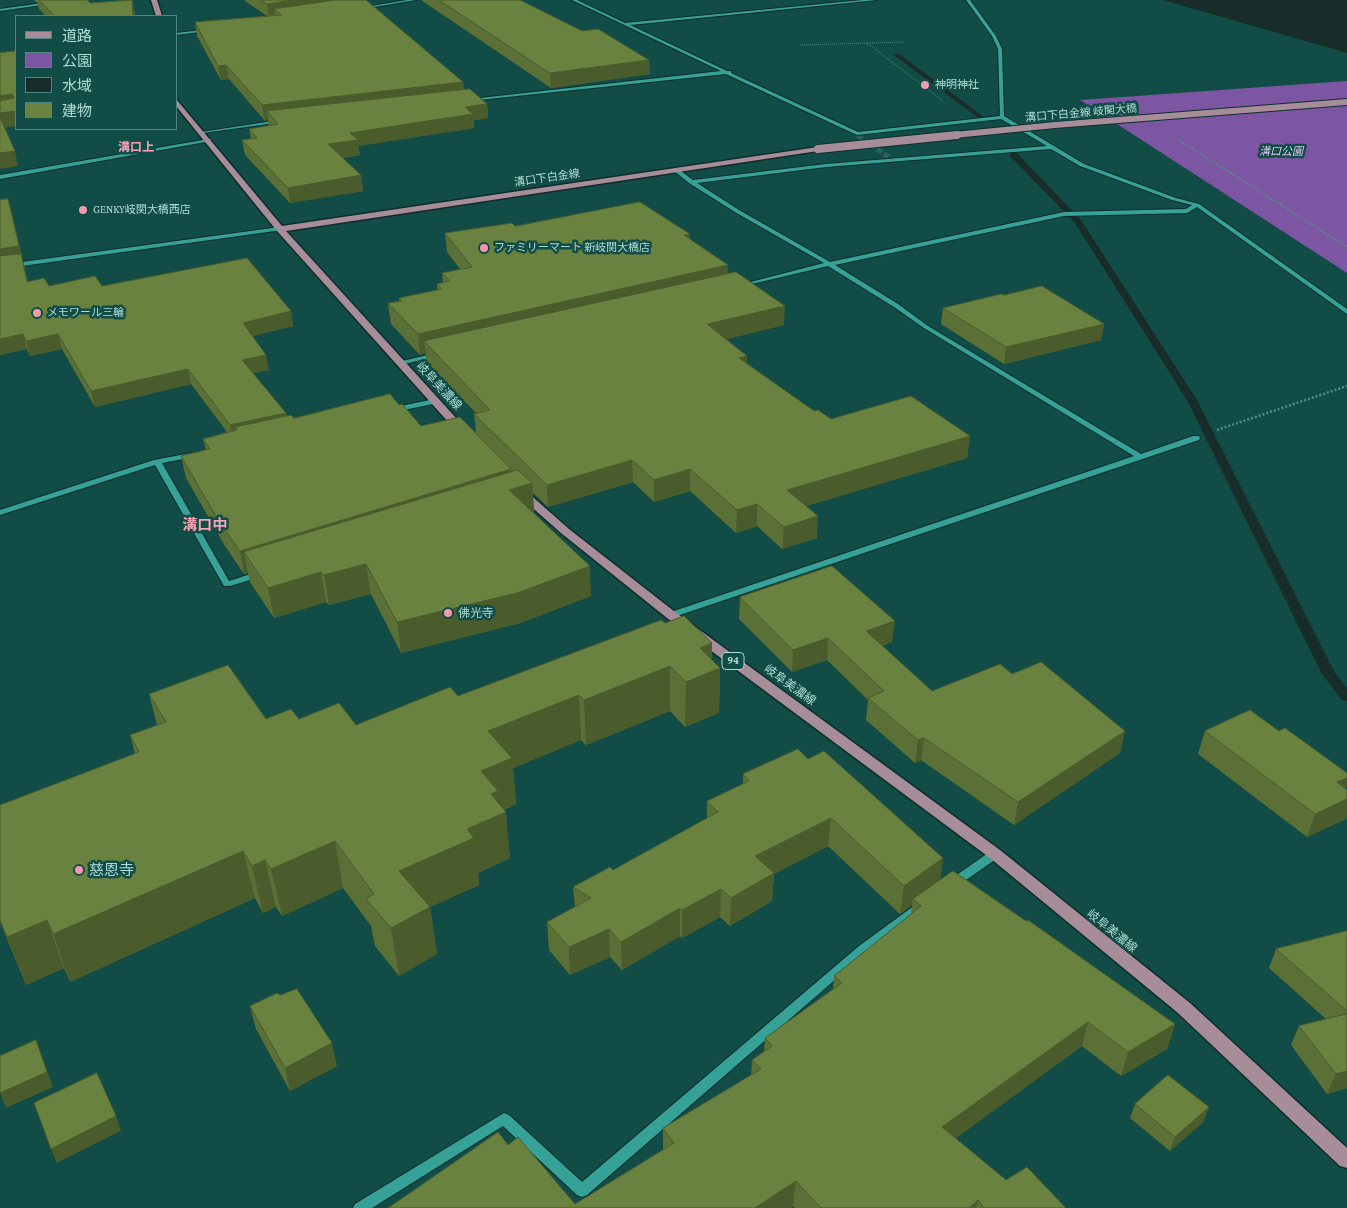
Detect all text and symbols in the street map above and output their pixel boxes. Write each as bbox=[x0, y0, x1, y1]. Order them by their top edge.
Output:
legend bbox=[15, 15, 178, 130]
text: 道路 bbox=[62, 28, 92, 44]
text: 公園 bbox=[62, 53, 92, 69]
text: 水域 bbox=[62, 78, 92, 94]
place label: 神明神社 bbox=[935, 78, 979, 92]
marker: 神明神社 bbox=[919, 79, 931, 91]
street label: 溝口下白金線 岐関大橋 bbox=[1025, 102, 1137, 124]
text: 建物 bbox=[62, 103, 92, 119]
district label: 溝口上 bbox=[118, 140, 154, 154]
park label: 溝口公園 bbox=[1259, 145, 1303, 159]
street label: 溝口下白金線 bbox=[513, 167, 581, 189]
place label: GENKY岐関大橋西店 bbox=[93, 203, 191, 217]
marker: GENKY岐関大橋西店 bbox=[77, 204, 89, 216]
place label: ファミリーマート 新岐関大橋店 bbox=[494, 241, 650, 255]
marker: ファミリーマート 新岐関大橋店 bbox=[478, 242, 490, 254]
place label: メモワール三輪 bbox=[47, 306, 124, 320]
marker: メモワール三輪 bbox=[31, 307, 43, 319]
street label: 岐阜美濃線 bbox=[413, 359, 465, 413]
district label: 溝口中 bbox=[183, 516, 227, 534]
place label: 佛光寺 bbox=[458, 606, 494, 620]
marker: 佛光寺 bbox=[442, 607, 454, 619]
road number: 94 bbox=[722, 652, 744, 669]
street label: 岐阜美濃線 bbox=[761, 662, 819, 708]
place label: 慈恩寺 bbox=[89, 861, 134, 879]
marker: 慈恩寺 bbox=[73, 864, 85, 876]
street label: 岐阜美濃線 bbox=[1084, 907, 1140, 955]

